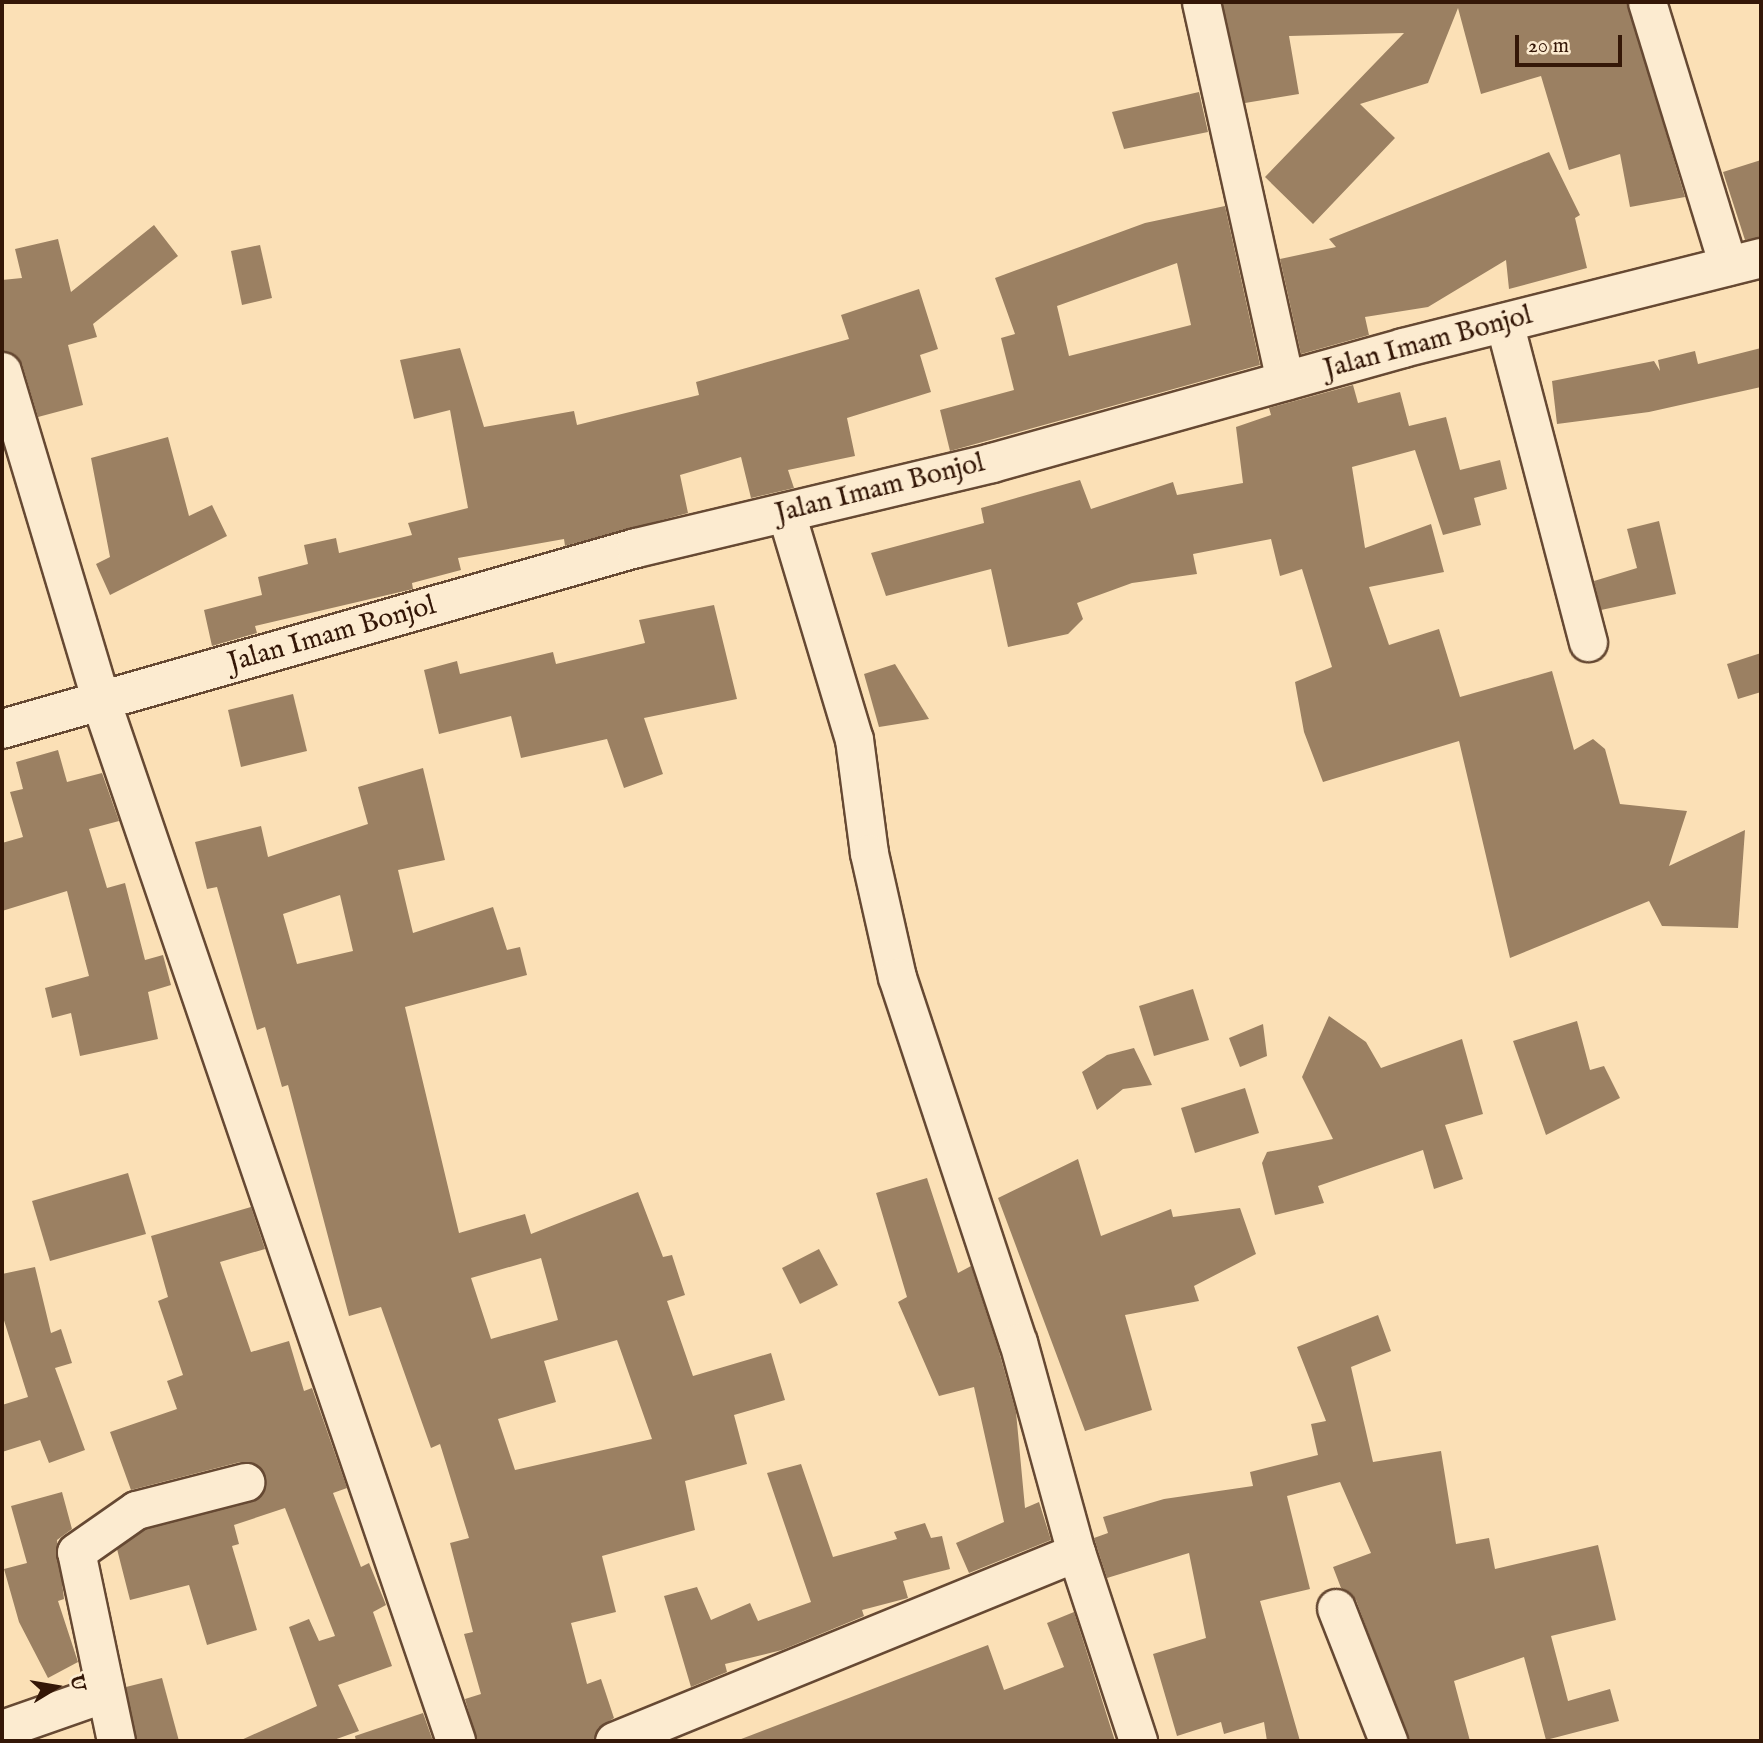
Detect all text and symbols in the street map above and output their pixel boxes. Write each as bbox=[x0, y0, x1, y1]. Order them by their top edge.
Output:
scale bar bbox=[1518, 21, 1625, 65]
text: 20 m bbox=[1528, 33, 1569, 60]
street label: Jalan Imam Bonjol bbox=[1320, 299, 1536, 387]
street label: Jalan Imam Bonjol bbox=[772, 447, 988, 531]
street label: Jalan Imam Bonjol bbox=[224, 589, 440, 681]
north arrow bbox=[21, 1652, 91, 1722]
text: U bbox=[63, 1673, 90, 1693]

